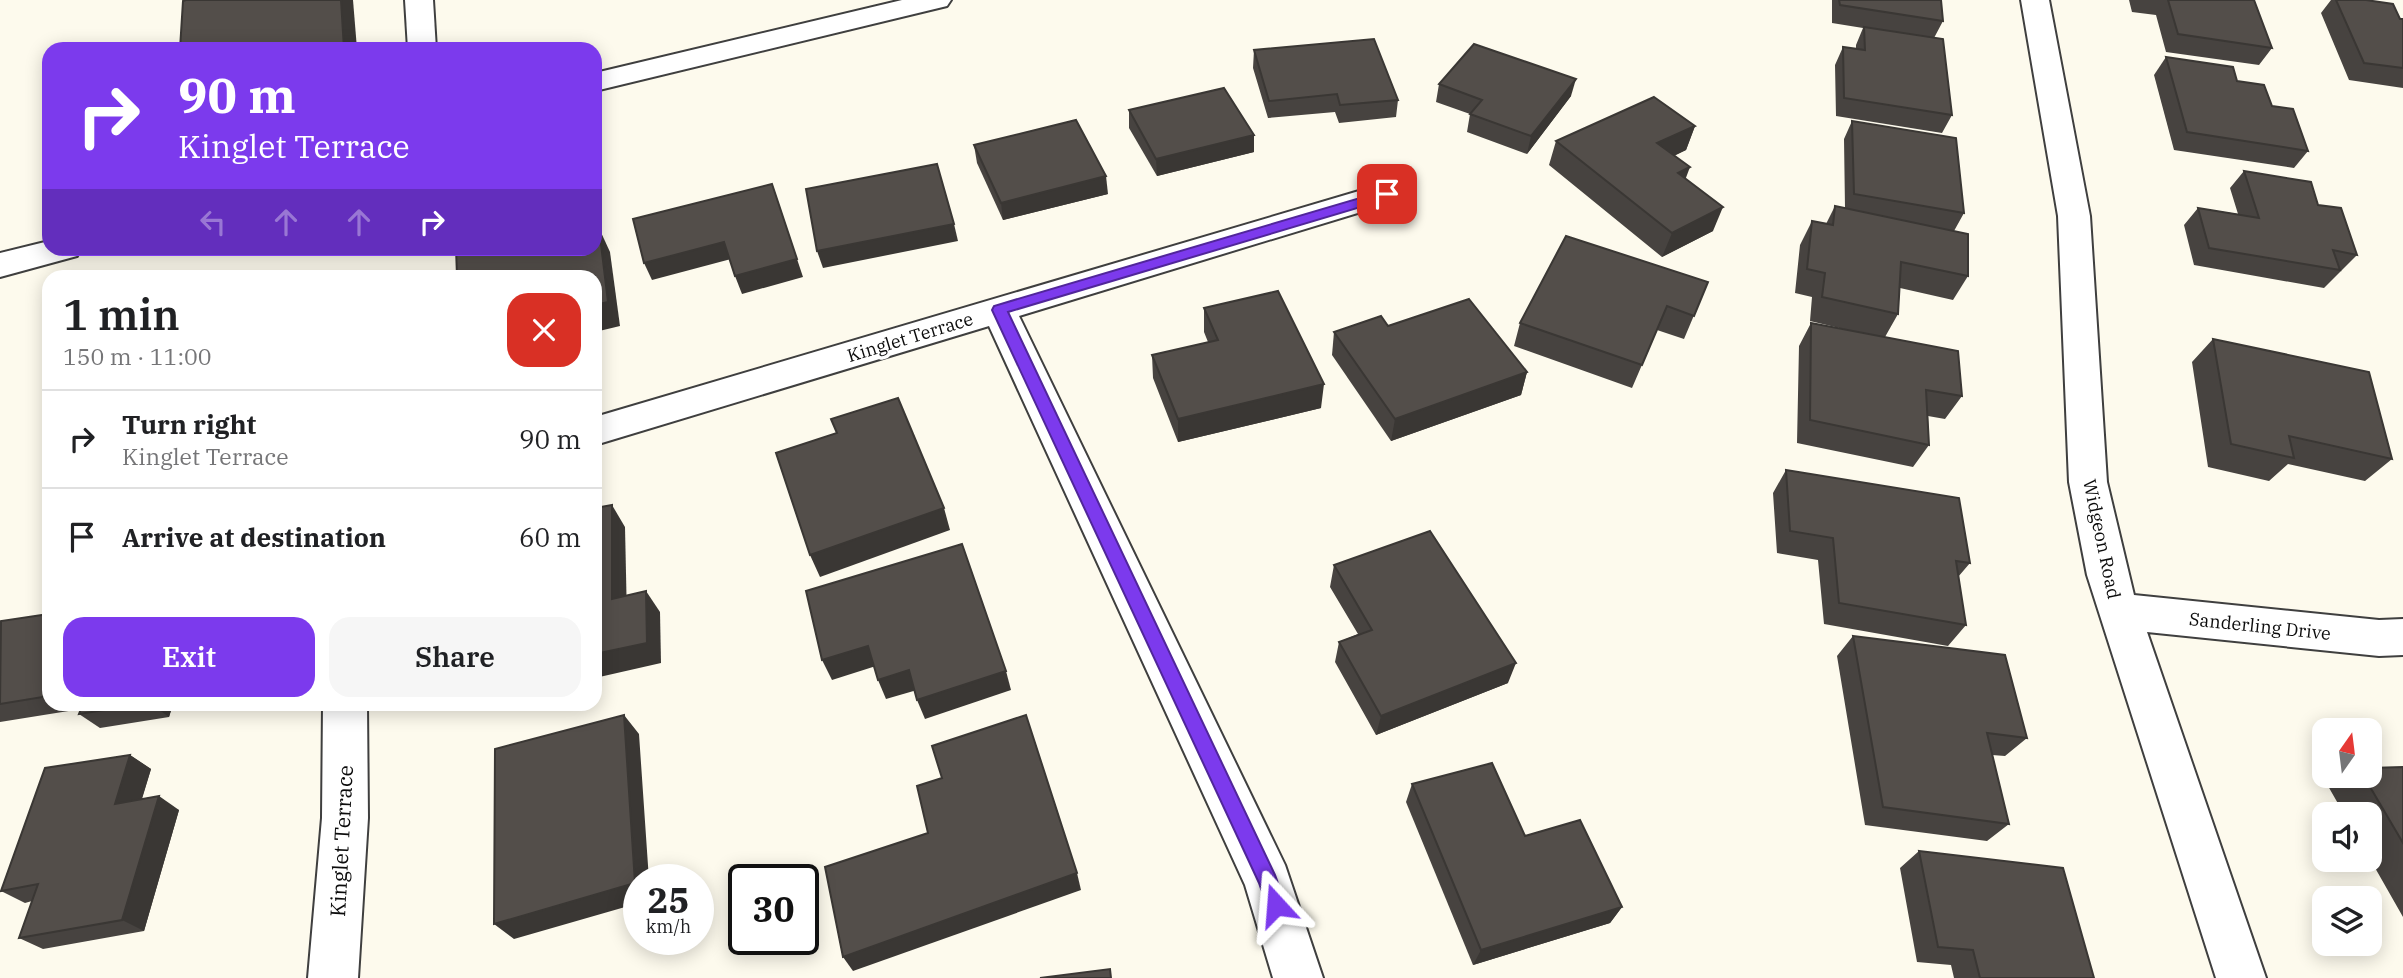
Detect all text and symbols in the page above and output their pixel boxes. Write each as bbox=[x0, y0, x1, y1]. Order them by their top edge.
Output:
text: 90 m bbox=[178, 63, 296, 126]
icon: right bbox=[63, 70, 154, 161]
text: Kinglet Terrace bbox=[178, 125, 410, 167]
pin bbox=[1357, 164, 1417, 224]
icon: arrive bbox=[1368, 175, 1406, 213]
icon: left bbox=[194, 203, 232, 241]
icon: ahead bbox=[267, 203, 305, 241]
icon: ahead bbox=[340, 203, 378, 241]
icon: right bbox=[413, 203, 451, 241]
text: 1 min bbox=[63, 287, 180, 342]
button: close bbox=[507, 293, 581, 367]
street label: Kinglet Terrace bbox=[844, 307, 976, 367]
text: 150 m · 11:00 bbox=[63, 341, 212, 371]
text: Turn right bbox=[122, 407, 256, 441]
icon: right bbox=[63, 420, 101, 458]
text: 90 m bbox=[519, 422, 581, 456]
text: Kinglet Terrace bbox=[122, 441, 289, 471]
street label: Widgeon Road bbox=[2078, 477, 2126, 601]
icon: arrive bbox=[63, 518, 101, 556]
text: Arrive at destination bbox=[122, 520, 386, 554]
text: 60 m bbox=[519, 520, 581, 554]
street label: Sanderling Drive bbox=[2188, 607, 2332, 645]
button: Exit bbox=[63, 617, 315, 697]
button: Share bbox=[329, 617, 581, 697]
north arrow bbox=[2312, 718, 2382, 788]
map controls bbox=[2312, 718, 2382, 956]
street label: Kinglet Terrace bbox=[323, 764, 359, 918]
button: sound bbox=[2312, 802, 2382, 872]
speed limit sign: 30 bbox=[728, 864, 819, 955]
position arrow bbox=[1239, 868, 1313, 942]
text: 25 bbox=[647, 877, 690, 923]
button: layers bbox=[2312, 886, 2382, 956]
text: km/h bbox=[646, 915, 691, 938]

